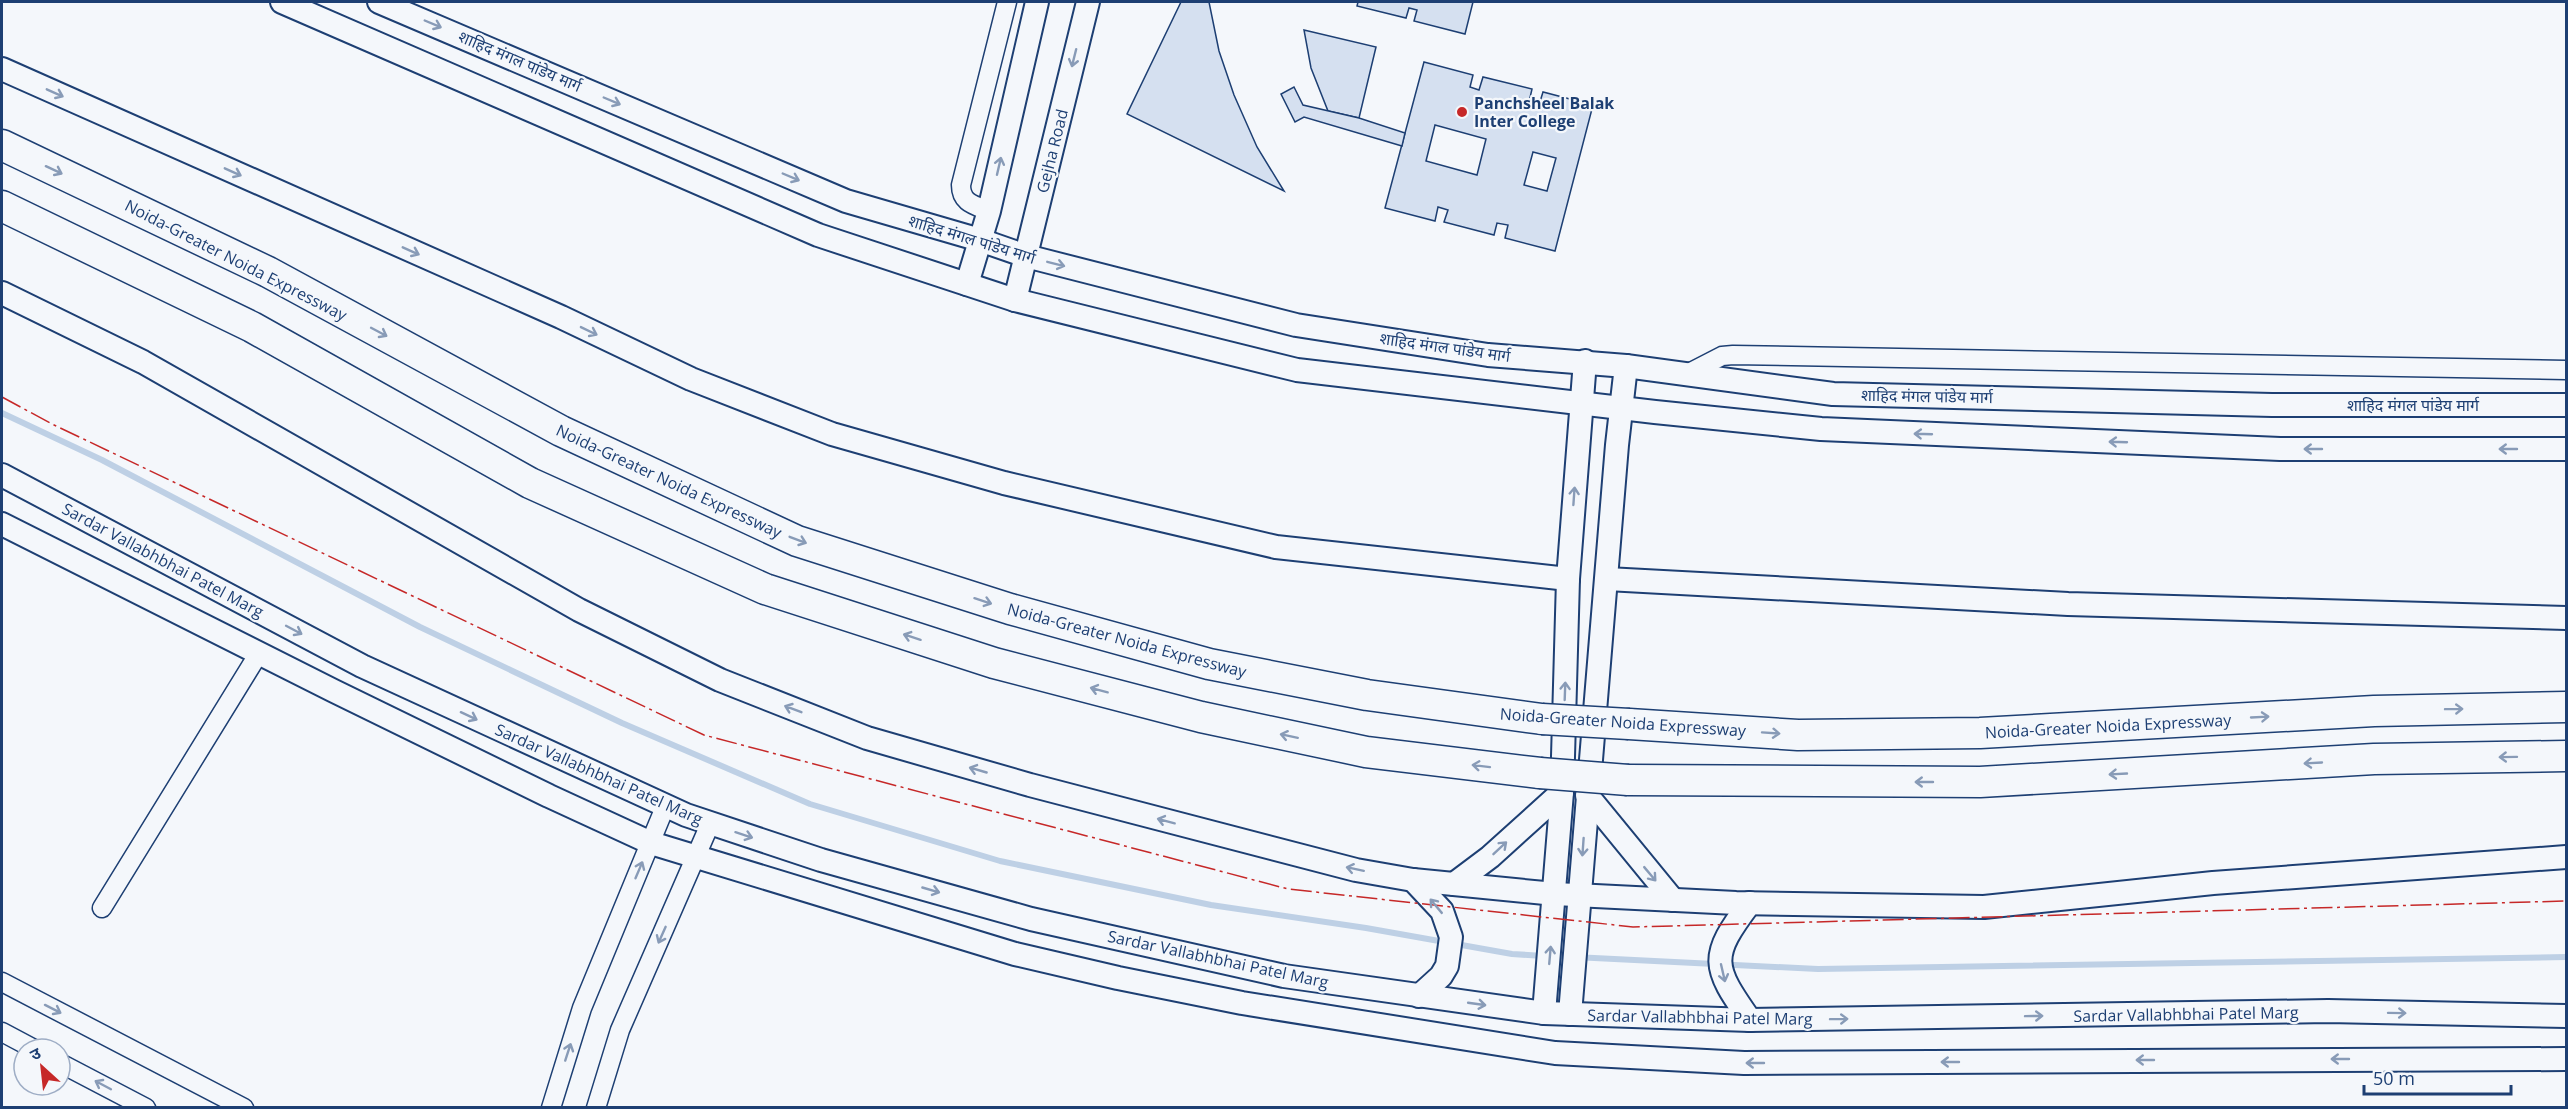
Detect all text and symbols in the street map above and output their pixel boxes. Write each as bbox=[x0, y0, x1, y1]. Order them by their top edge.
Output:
one-way arrow bbox=[423, 19, 441, 31]
street label: शाहिद मंगल पांडेय मार्ग bbox=[455, 25, 586, 97]
one-way arrow bbox=[1068, 49, 1080, 68]
one-way arrow bbox=[46, 88, 64, 99]
place label: Panchsheel Balak Inter College bbox=[1474, 92, 1614, 132]
one-way arrow bbox=[602, 96, 621, 107]
marker: Panchsheel Balak Inter College bbox=[1455, 105, 1469, 119]
street label: Gejha Road bbox=[1031, 107, 1073, 195]
one-way arrow bbox=[993, 157, 1005, 176]
one-way arrow bbox=[45, 165, 63, 177]
one-way arrow bbox=[224, 167, 242, 178]
one-way arrow bbox=[782, 172, 800, 183]
street label: Noida-Greater Noida Expressway bbox=[121, 194, 352, 326]
street label: शाहिद मंगल पांडेय मार्ग bbox=[906, 209, 1039, 269]
one-way arrow bbox=[402, 246, 420, 257]
one-way arrow bbox=[1046, 259, 1065, 270]
one-way arrow bbox=[370, 326, 387, 338]
one-way arrow bbox=[580, 326, 598, 338]
street label: शाहिद मंगल पांडेय मार्ग bbox=[1378, 327, 1513, 367]
street label: शाहिद मंगल पांडेय मार्ग bbox=[1861, 384, 1994, 408]
street label: शाहिद मंगल पांडेय मार्ग bbox=[2347, 394, 2480, 416]
street label: Noida-Greater Noida Expressway bbox=[553, 419, 786, 544]
one-way arrow bbox=[1914, 428, 1934, 439]
one-way arrow bbox=[2109, 436, 2129, 448]
one-way arrow bbox=[2304, 443, 2324, 455]
one-way arrow bbox=[2499, 443, 2519, 455]
one-way arrow bbox=[1569, 487, 1580, 507]
street label: Sardar Vallabhbhai Patel Marg bbox=[58, 497, 268, 623]
one-way arrow bbox=[788, 536, 807, 547]
one-way arrow bbox=[973, 596, 992, 607]
street label: Noida-Greater Noida Expressway bbox=[1005, 597, 1250, 683]
one-way arrow bbox=[285, 625, 303, 636]
one-way arrow bbox=[903, 630, 922, 641]
one-way arrow bbox=[1559, 682, 1570, 702]
one-way arrow bbox=[1090, 684, 1109, 696]
one-way arrow bbox=[784, 702, 803, 713]
street label: Noida-Greater Noida Expressway bbox=[1499, 702, 1748, 742]
one-way arrow bbox=[2444, 703, 2464, 715]
street label: Noida-Greater Noida Expressway bbox=[1984, 709, 2233, 743]
one-way arrow bbox=[460, 710, 478, 722]
one-way arrow bbox=[2249, 712, 2269, 723]
street label: Sardar Vallabhbhai Patel Marg bbox=[492, 718, 707, 830]
one-way arrow bbox=[1761, 728, 1781, 739]
one-way arrow bbox=[1280, 730, 1299, 741]
one-way arrow bbox=[2499, 751, 2519, 763]
one-way arrow bbox=[2304, 757, 2324, 768]
one-way arrow bbox=[1472, 760, 1492, 771]
one-way arrow bbox=[969, 764, 988, 775]
one-way arrow bbox=[2109, 769, 2129, 780]
one-way arrow bbox=[1914, 776, 1934, 788]
one-way arrow bbox=[1157, 815, 1176, 827]
one-way arrow bbox=[734, 830, 753, 841]
one-way arrow bbox=[1578, 836, 1589, 856]
one-way arrow bbox=[1493, 841, 1508, 855]
one-way arrow bbox=[634, 862, 646, 880]
one-way arrow bbox=[1346, 863, 1365, 874]
one-way arrow bbox=[1643, 866, 1657, 881]
one-way arrow bbox=[921, 885, 940, 897]
one-way arrow bbox=[1429, 899, 1443, 914]
street label: Sardar Vallabhbhai Patel Marg bbox=[1106, 925, 1331, 993]
one-way arrow bbox=[656, 926, 667, 944]
one-way arrow bbox=[1545, 946, 1556, 966]
one-way arrow bbox=[1718, 964, 1730, 983]
one-way arrow bbox=[1467, 998, 1487, 1009]
street label: Sardar Vallabhbhai Patel Marg bbox=[2073, 1001, 2299, 1027]
one-way arrow bbox=[44, 1004, 62, 1015]
street label: Sardar Vallabhbhai Patel Marg bbox=[1587, 1004, 1813, 1030]
one-way arrow bbox=[2387, 1007, 2407, 1018]
one-way arrow bbox=[2024, 1010, 2044, 1022]
one-way arrow bbox=[1829, 1013, 1849, 1025]
north arrow bbox=[12, 1037, 72, 1097]
text: उ bbox=[26, 1041, 45, 1066]
one-way arrow bbox=[563, 1043, 574, 1062]
one-way arrow bbox=[2331, 1053, 2351, 1065]
one-way arrow bbox=[2136, 1054, 2156, 1066]
one-way arrow bbox=[1941, 1056, 1961, 1068]
one-way arrow bbox=[1746, 1057, 1766, 1069]
scale bar bbox=[2364, 1058, 2511, 1096]
text: 50 m bbox=[2373, 1066, 2415, 1090]
one-way arrow bbox=[95, 1079, 112, 1091]

